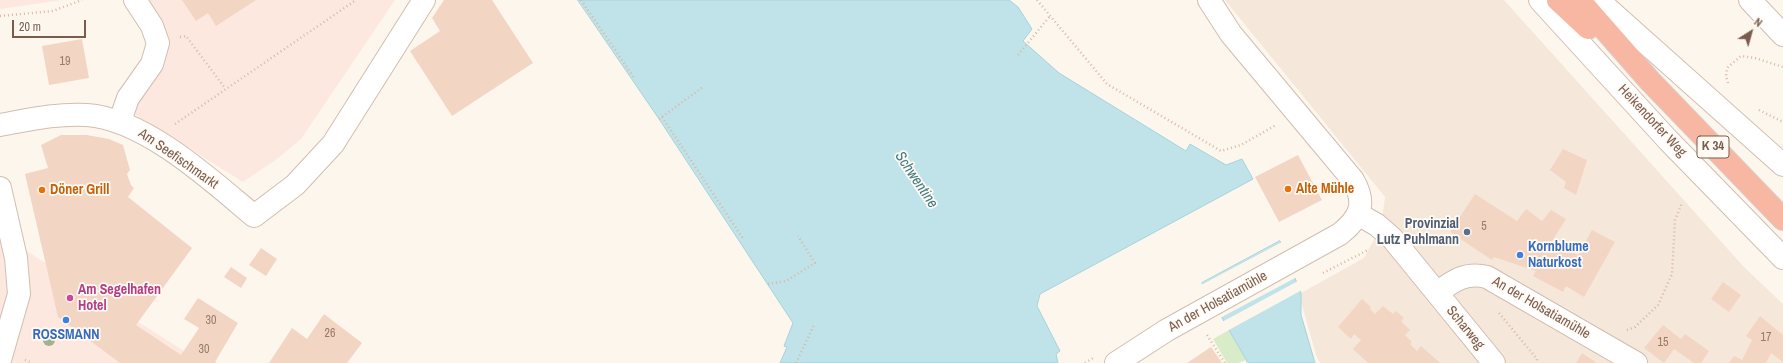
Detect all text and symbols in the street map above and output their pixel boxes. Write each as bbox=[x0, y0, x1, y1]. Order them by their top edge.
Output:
scale bar bbox=[14, 12, 88, 38]
north arrow bbox=[1731, 12, 1771, 52]
text: N bbox=[1751, 15, 1765, 30]
text: 20 m bbox=[19, 19, 41, 35]
house number: 19 bbox=[60, 55, 70, 69]
street label: Heikendorfer Weg bbox=[1614, 81, 1690, 161]
street label: Am Seefischmarkt bbox=[135, 125, 221, 193]
road number: K 34 bbox=[1697, 136, 1729, 158]
water label: Schwentine bbox=[891, 148, 941, 212]
place label: Alte Mühle bbox=[1296, 181, 1354, 197]
place label: Döner Grill bbox=[50, 182, 109, 198]
marker: Alte Mühle bbox=[1283, 184, 1293, 194]
marker: Döner Grill bbox=[37, 185, 47, 195]
place label: Provinzial Lutz Puhlmann bbox=[1377, 216, 1459, 248]
house number: 5 bbox=[1481, 220, 1487, 234]
marker: Provinzial Lutz Puhlmann bbox=[1462, 227, 1472, 237]
place label: Kornblume Naturkost bbox=[1528, 239, 1589, 272]
marker: Kornblume Naturkost bbox=[1515, 250, 1525, 260]
street label: An der Holsatiamühle bbox=[1166, 268, 1270, 336]
street label: An der Holsatiamühle bbox=[1489, 273, 1593, 343]
place label: Am Segelhafen Hotel bbox=[78, 282, 161, 314]
marker: Am Segelhafen Hotel bbox=[65, 293, 75, 303]
street label: Scharweg bbox=[1442, 303, 1488, 353]
house number: 30 bbox=[206, 314, 216, 328]
marker: ROSSMANN bbox=[61, 315, 71, 325]
place label: ROSSMANN bbox=[33, 327, 99, 343]
house number: 26 bbox=[325, 327, 335, 341]
house number: 17 bbox=[1761, 331, 1771, 345]
house number: 15 bbox=[1658, 336, 1668, 350]
house number: 30 bbox=[199, 343, 209, 357]

